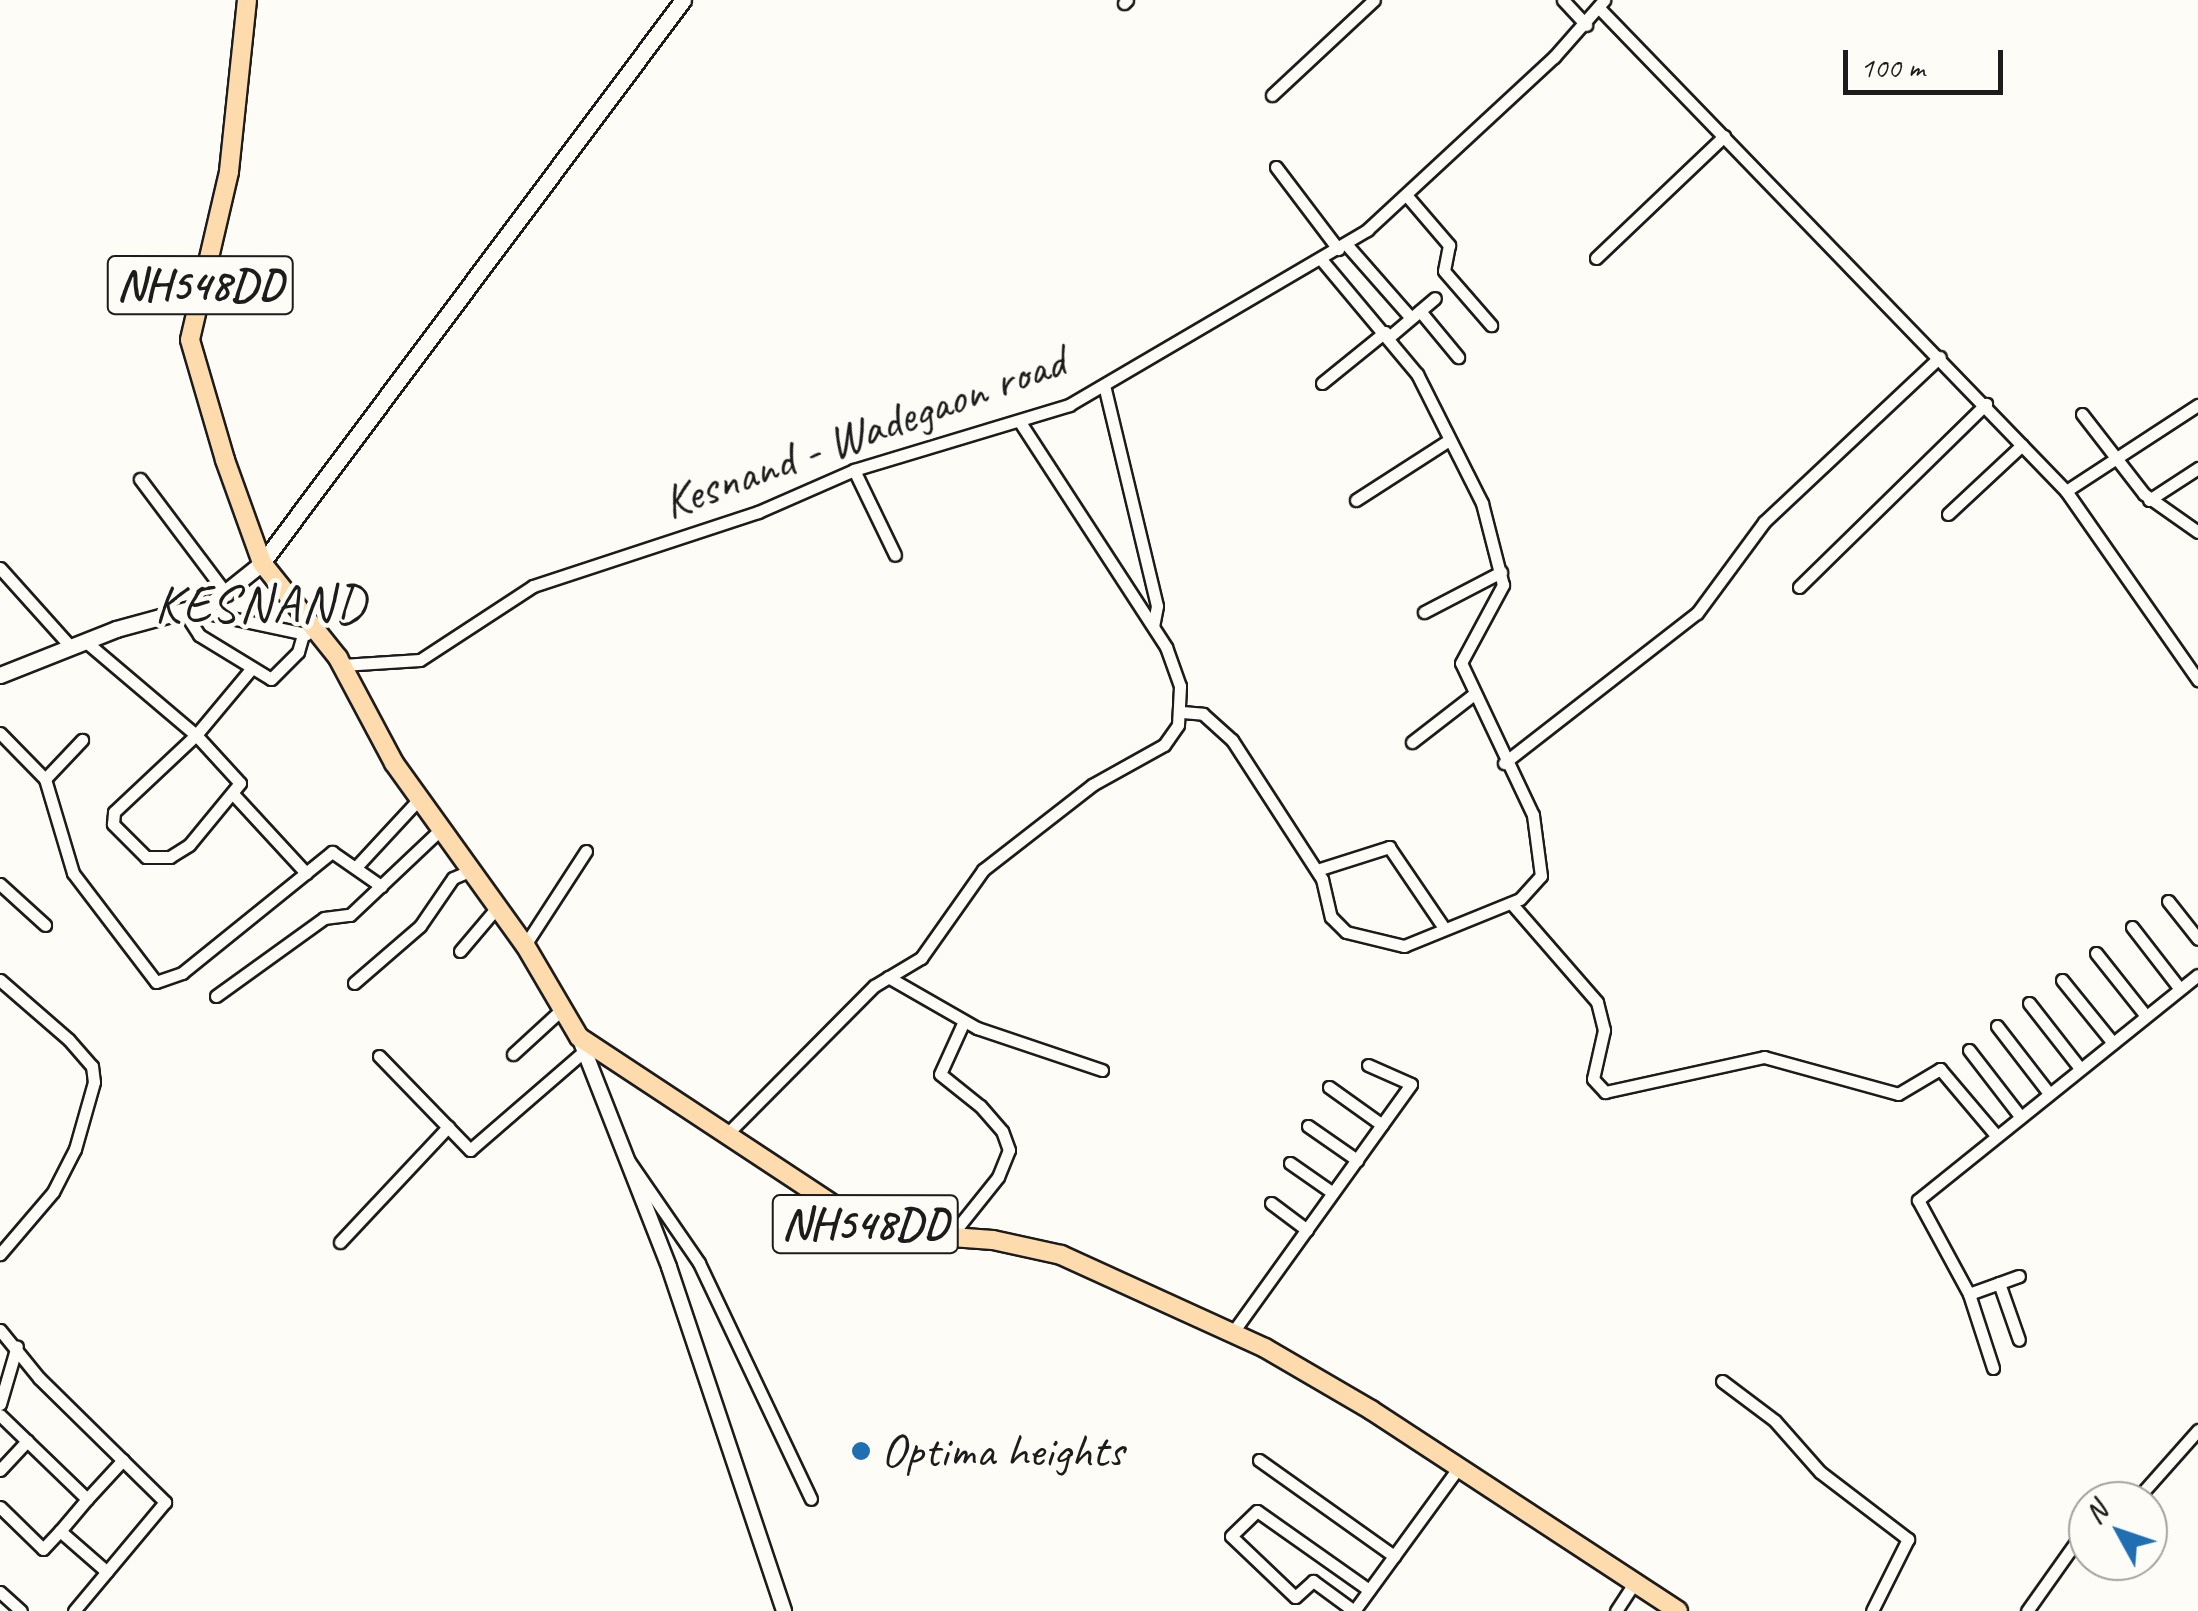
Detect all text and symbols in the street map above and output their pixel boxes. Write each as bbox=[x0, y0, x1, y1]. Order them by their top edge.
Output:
scale bar bbox=[1848, 30, 2008, 92]
text: 100 m bbox=[1860, 48, 1925, 86]
road number: NH548DD bbox=[105, 245, 295, 325]
street label: Kesnand - Wadegaon road bbox=[655, 333, 1073, 531]
district label: KESNAND bbox=[155, 574, 367, 636]
road number: NH548DD bbox=[770, 1184, 960, 1264]
place label: Optima heights bbox=[881, 1422, 1124, 1480]
marker: Optima heights bbox=[850, 1440, 872, 1462]
north arrow bbox=[2068, 1481, 2168, 1581]
text: N bbox=[2077, 1495, 2115, 1531]

